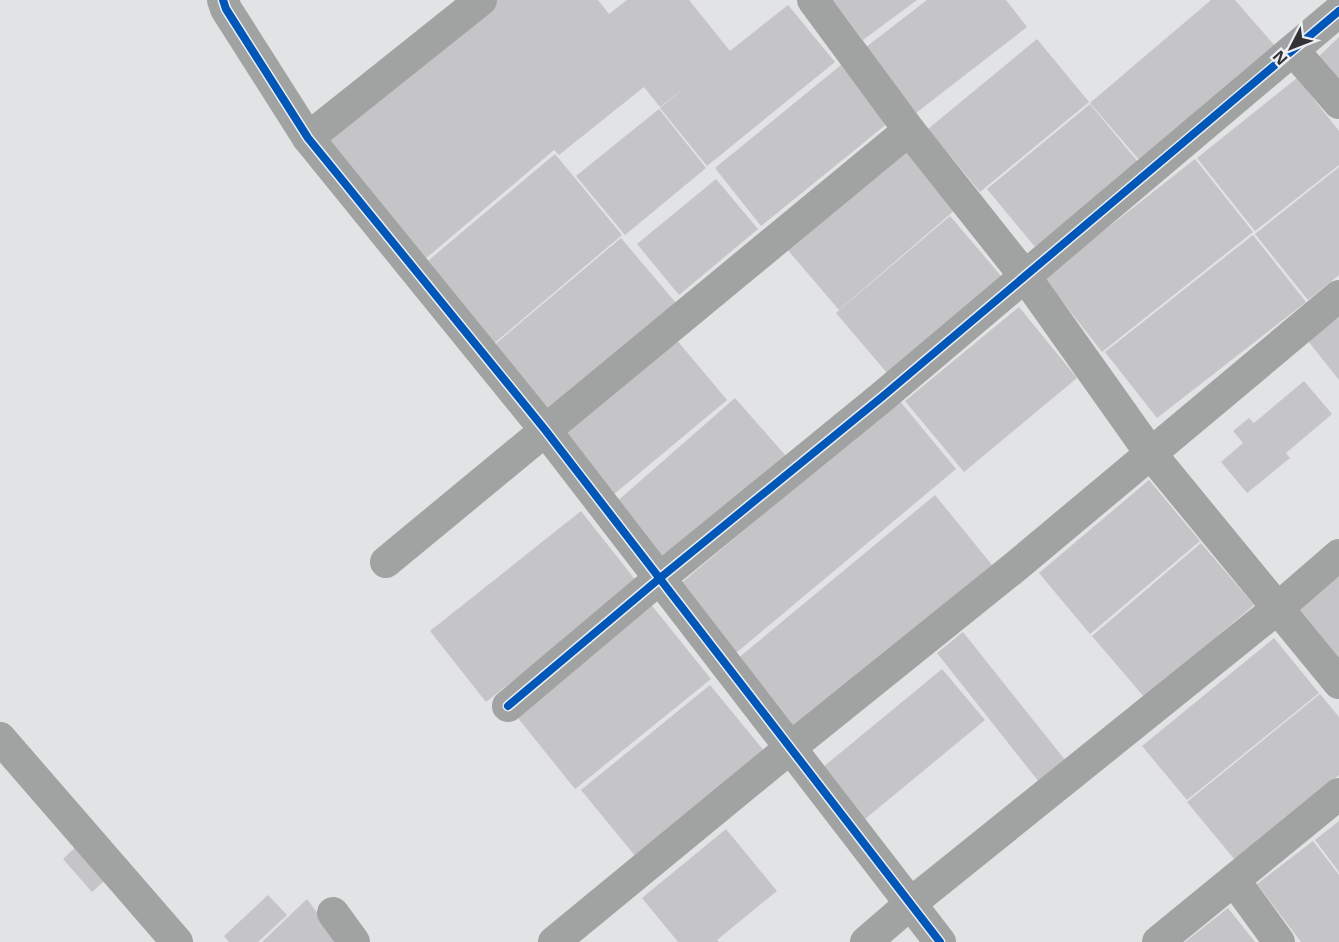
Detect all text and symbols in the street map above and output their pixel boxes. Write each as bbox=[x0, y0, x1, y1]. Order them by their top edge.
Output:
north arrow bbox=[1261, 18, 1321, 78]
text: N bbox=[1267, 46, 1292, 70]

